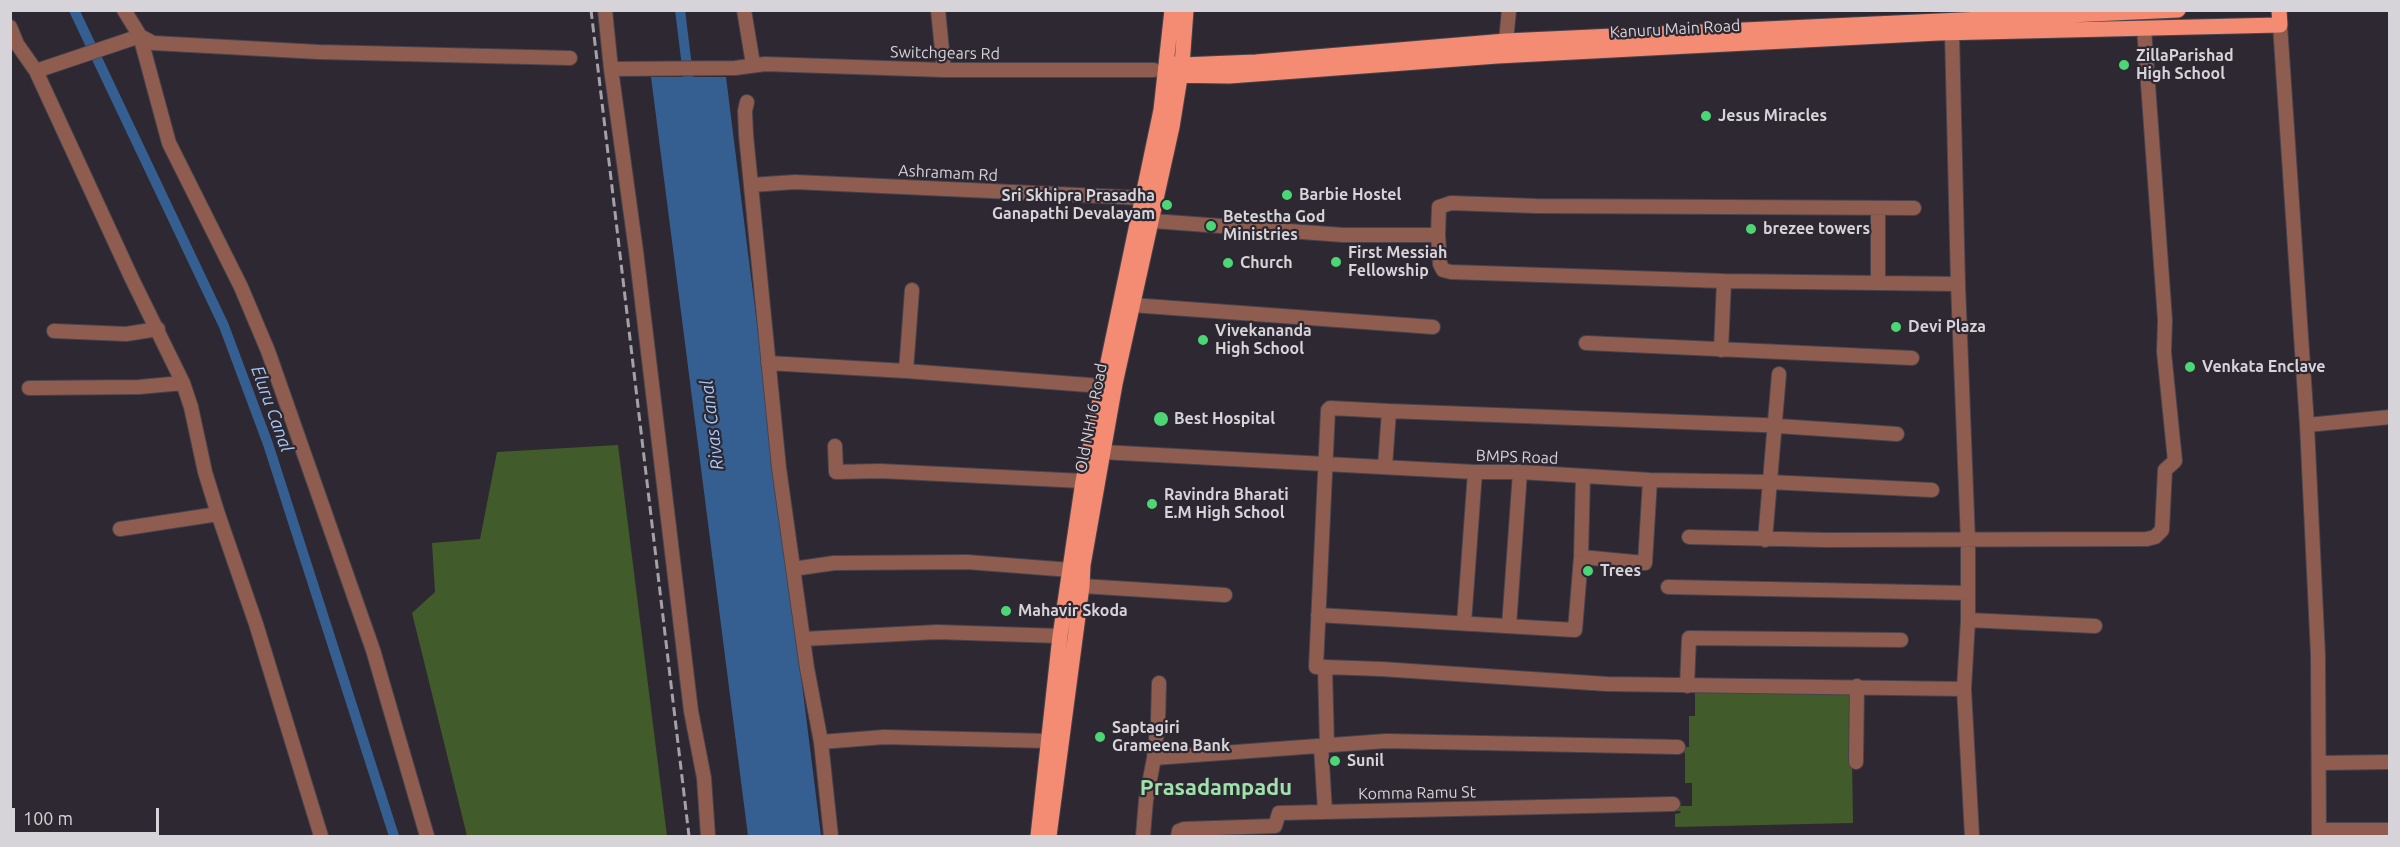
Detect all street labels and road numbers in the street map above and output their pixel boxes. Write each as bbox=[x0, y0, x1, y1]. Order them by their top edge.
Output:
street label: Kanuru Main Road bbox=[1609, 16, 1741, 42]
street label: Switchgears Rd bbox=[890, 42, 1000, 64]
street label: Ashramam Rd bbox=[898, 161, 998, 185]
street label: Old NH16 Road bbox=[1071, 362, 1111, 474]
street label: BMPS Road bbox=[1475, 446, 1559, 468]
street label: Komma Ramu St bbox=[1358, 782, 1476, 804]

